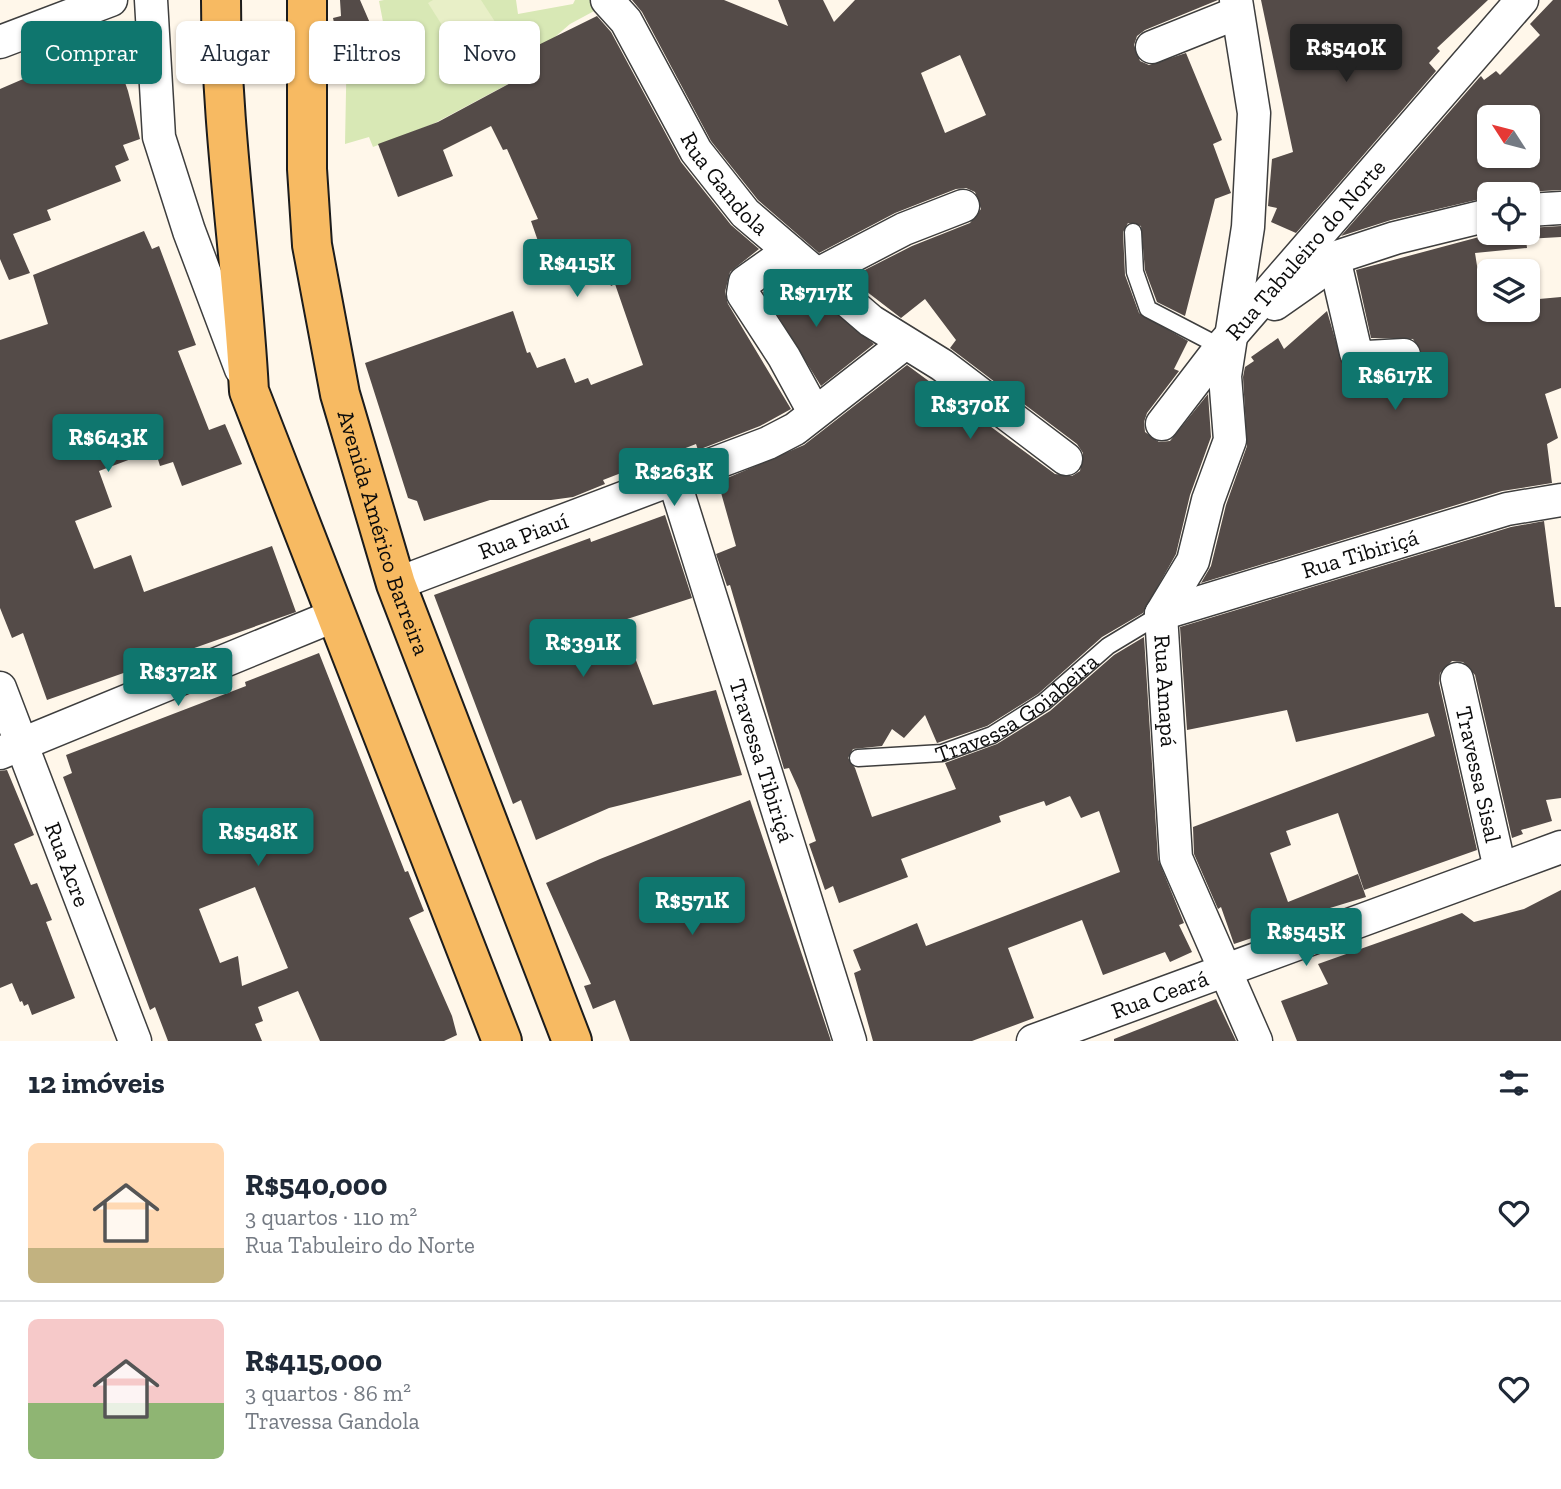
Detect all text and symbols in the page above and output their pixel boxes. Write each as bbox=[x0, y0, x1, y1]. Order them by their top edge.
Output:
chip: Comprar bbox=[21, 21, 162, 84]
chip: Alugar bbox=[176, 21, 295, 84]
chip: Filtros bbox=[309, 21, 425, 84]
chip: Novo bbox=[439, 21, 540, 84]
pin: R$540K bbox=[1289, 24, 1403, 84]
text: R$540K bbox=[1306, 33, 1386, 61]
north arrow bbox=[1477, 105, 1540, 168]
map controls bbox=[1477, 105, 1540, 322]
street label: Rua Gandola bbox=[674, 127, 774, 241]
street label: Rua Tabuleiro do Norte bbox=[1220, 153, 1391, 346]
button: locate bbox=[1477, 182, 1540, 245]
pin: R$415K bbox=[520, 240, 634, 299]
text: R$415K bbox=[539, 248, 615, 276]
button: layers bbox=[1477, 259, 1540, 322]
pin: R$717K bbox=[759, 270, 873, 329]
text: R$717K bbox=[779, 278, 853, 306]
pin: R$617K bbox=[1338, 352, 1452, 412]
text: R$617K bbox=[1358, 361, 1432, 389]
pin: R$370K bbox=[913, 382, 1027, 441]
text: R$370K bbox=[931, 390, 1009, 418]
street label: Avenida Américo Barreira bbox=[331, 407, 436, 659]
pin: R$643K bbox=[51, 414, 165, 474]
text: R$643K bbox=[68, 423, 148, 451]
pin: R$263K bbox=[617, 448, 731, 508]
text: R$263K bbox=[635, 457, 713, 485]
street label: Rua Piauí bbox=[474, 506, 572, 565]
street label: Rua Tibiriçá bbox=[1298, 523, 1422, 584]
pin: R$391K bbox=[526, 620, 640, 679]
text: R$391K bbox=[545, 628, 621, 656]
street label: Rua Amapá bbox=[1148, 634, 1183, 748]
street label: Travessa Goiabeira bbox=[931, 647, 1104, 768]
pin: R$372K bbox=[121, 648, 235, 708]
text: R$372K bbox=[139, 657, 217, 685]
street label: Travessa Tibiriçá bbox=[723, 675, 801, 846]
street label: Travessa Sisal bbox=[1450, 704, 1508, 845]
pin: R$548K bbox=[201, 808, 315, 868]
text: R$548K bbox=[219, 817, 297, 845]
street label: Rua Acre bbox=[39, 818, 96, 911]
pin: R$571K bbox=[635, 878, 749, 937]
text: R$571K bbox=[655, 886, 729, 914]
pin: R$545K bbox=[1249, 908, 1363, 968]
text: R$545K bbox=[1267, 917, 1345, 945]
street label: Rua Ceará bbox=[1107, 964, 1212, 1025]
icon: filters bbox=[1495, 1064, 1533, 1102]
text: 12 imóveis bbox=[28, 1065, 165, 1101]
text: R$540,000 bbox=[245, 1167, 387, 1203]
icon: home bbox=[84, 1171, 168, 1255]
icon: heart bbox=[1495, 1194, 1533, 1232]
text: 3 quartos · 110 m² bbox=[245, 1203, 417, 1231]
text: Rua Tabuleiro do Norte bbox=[245, 1231, 475, 1259]
text: R$415,000 bbox=[245, 1343, 382, 1379]
icon: home bbox=[84, 1347, 168, 1431]
icon: heart bbox=[1495, 1370, 1533, 1408]
text: 3 quartos · 86 m² bbox=[245, 1379, 411, 1407]
text: Travessa Gandola bbox=[245, 1407, 420, 1435]

